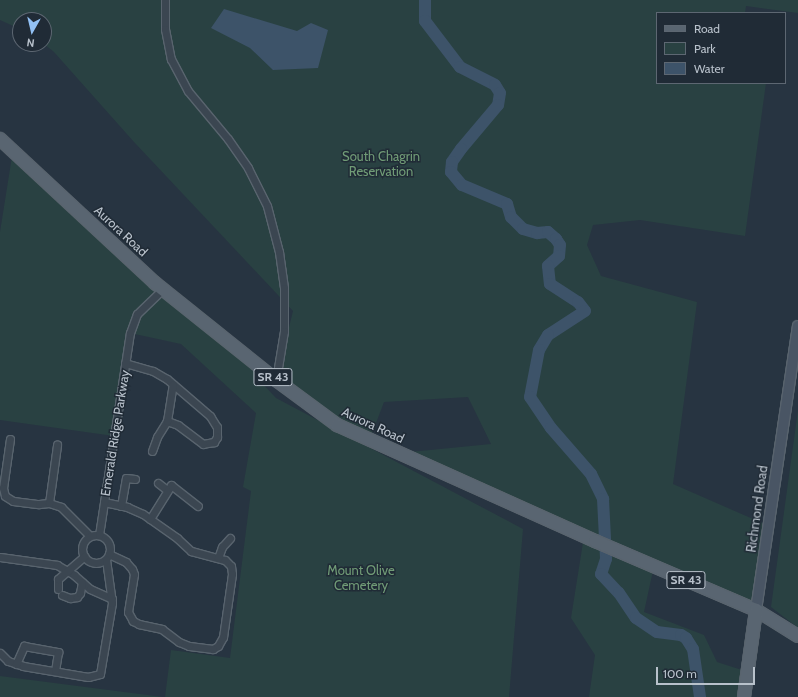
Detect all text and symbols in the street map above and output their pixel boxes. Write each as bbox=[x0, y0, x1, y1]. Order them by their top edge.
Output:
north arrow bbox=[12, 12, 52, 52]
legend bbox=[656, 12, 786, 84]
text: Road bbox=[694, 21, 720, 36]
text: N bbox=[26, 35, 35, 50]
text: Park bbox=[694, 41, 716, 56]
text: Water bbox=[694, 61, 724, 76]
park label: South Chagrin Reservation bbox=[342, 149, 420, 180]
street label: Aurora Road bbox=[91, 202, 151, 260]
road number: SR 43 bbox=[253, 367, 293, 387]
street label: Emerald Ridge Parkway bbox=[97, 369, 133, 497]
street label: Aurora Road bbox=[339, 404, 407, 446]
street label: Richmond Road bbox=[743, 465, 771, 553]
park label: Mount Olive Cemetery bbox=[327, 563, 395, 594]
road number: SR 43 bbox=[666, 570, 706, 590]
scale bar bbox=[658, 659, 757, 685]
text: 100 m bbox=[663, 666, 697, 681]

